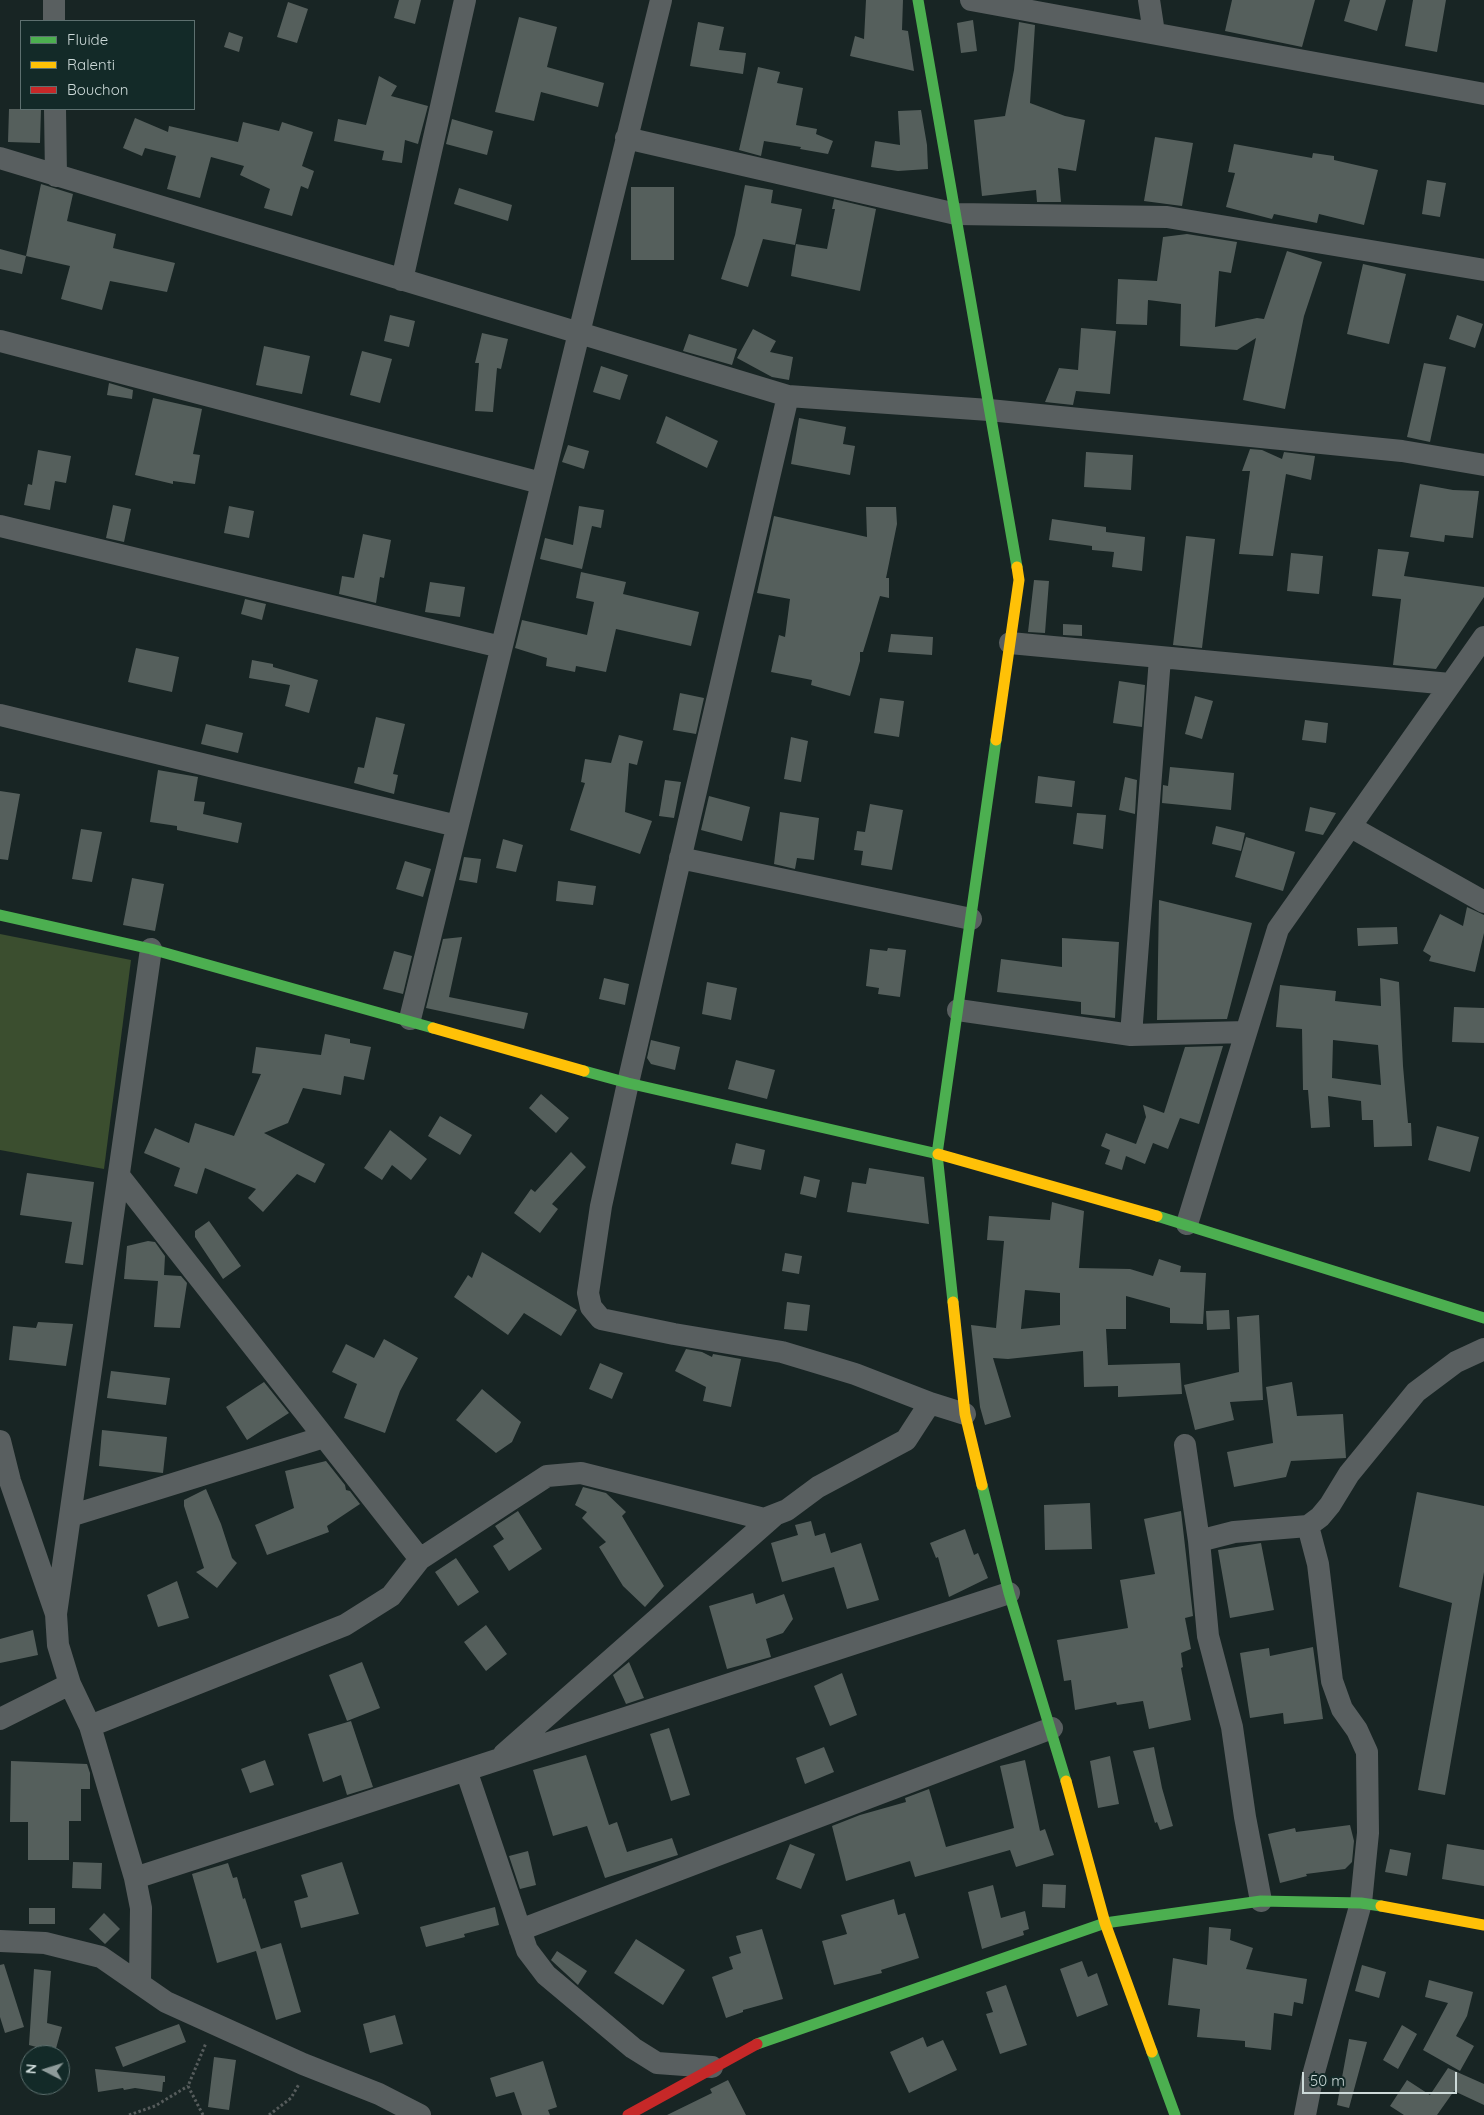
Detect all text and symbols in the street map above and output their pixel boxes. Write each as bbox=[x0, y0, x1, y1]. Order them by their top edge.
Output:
legend bbox=[20, 20, 195, 110]
text: Fluide bbox=[67, 30, 108, 49]
text: Ralenti bbox=[67, 55, 115, 74]
text: Bouchon bbox=[67, 80, 128, 99]
north arrow bbox=[20, 2045, 70, 2095]
scale bar bbox=[1304, 2062, 1459, 2094]
text: N bbox=[22, 2063, 40, 2075]
text: 50 m bbox=[1310, 2071, 1345, 2090]

